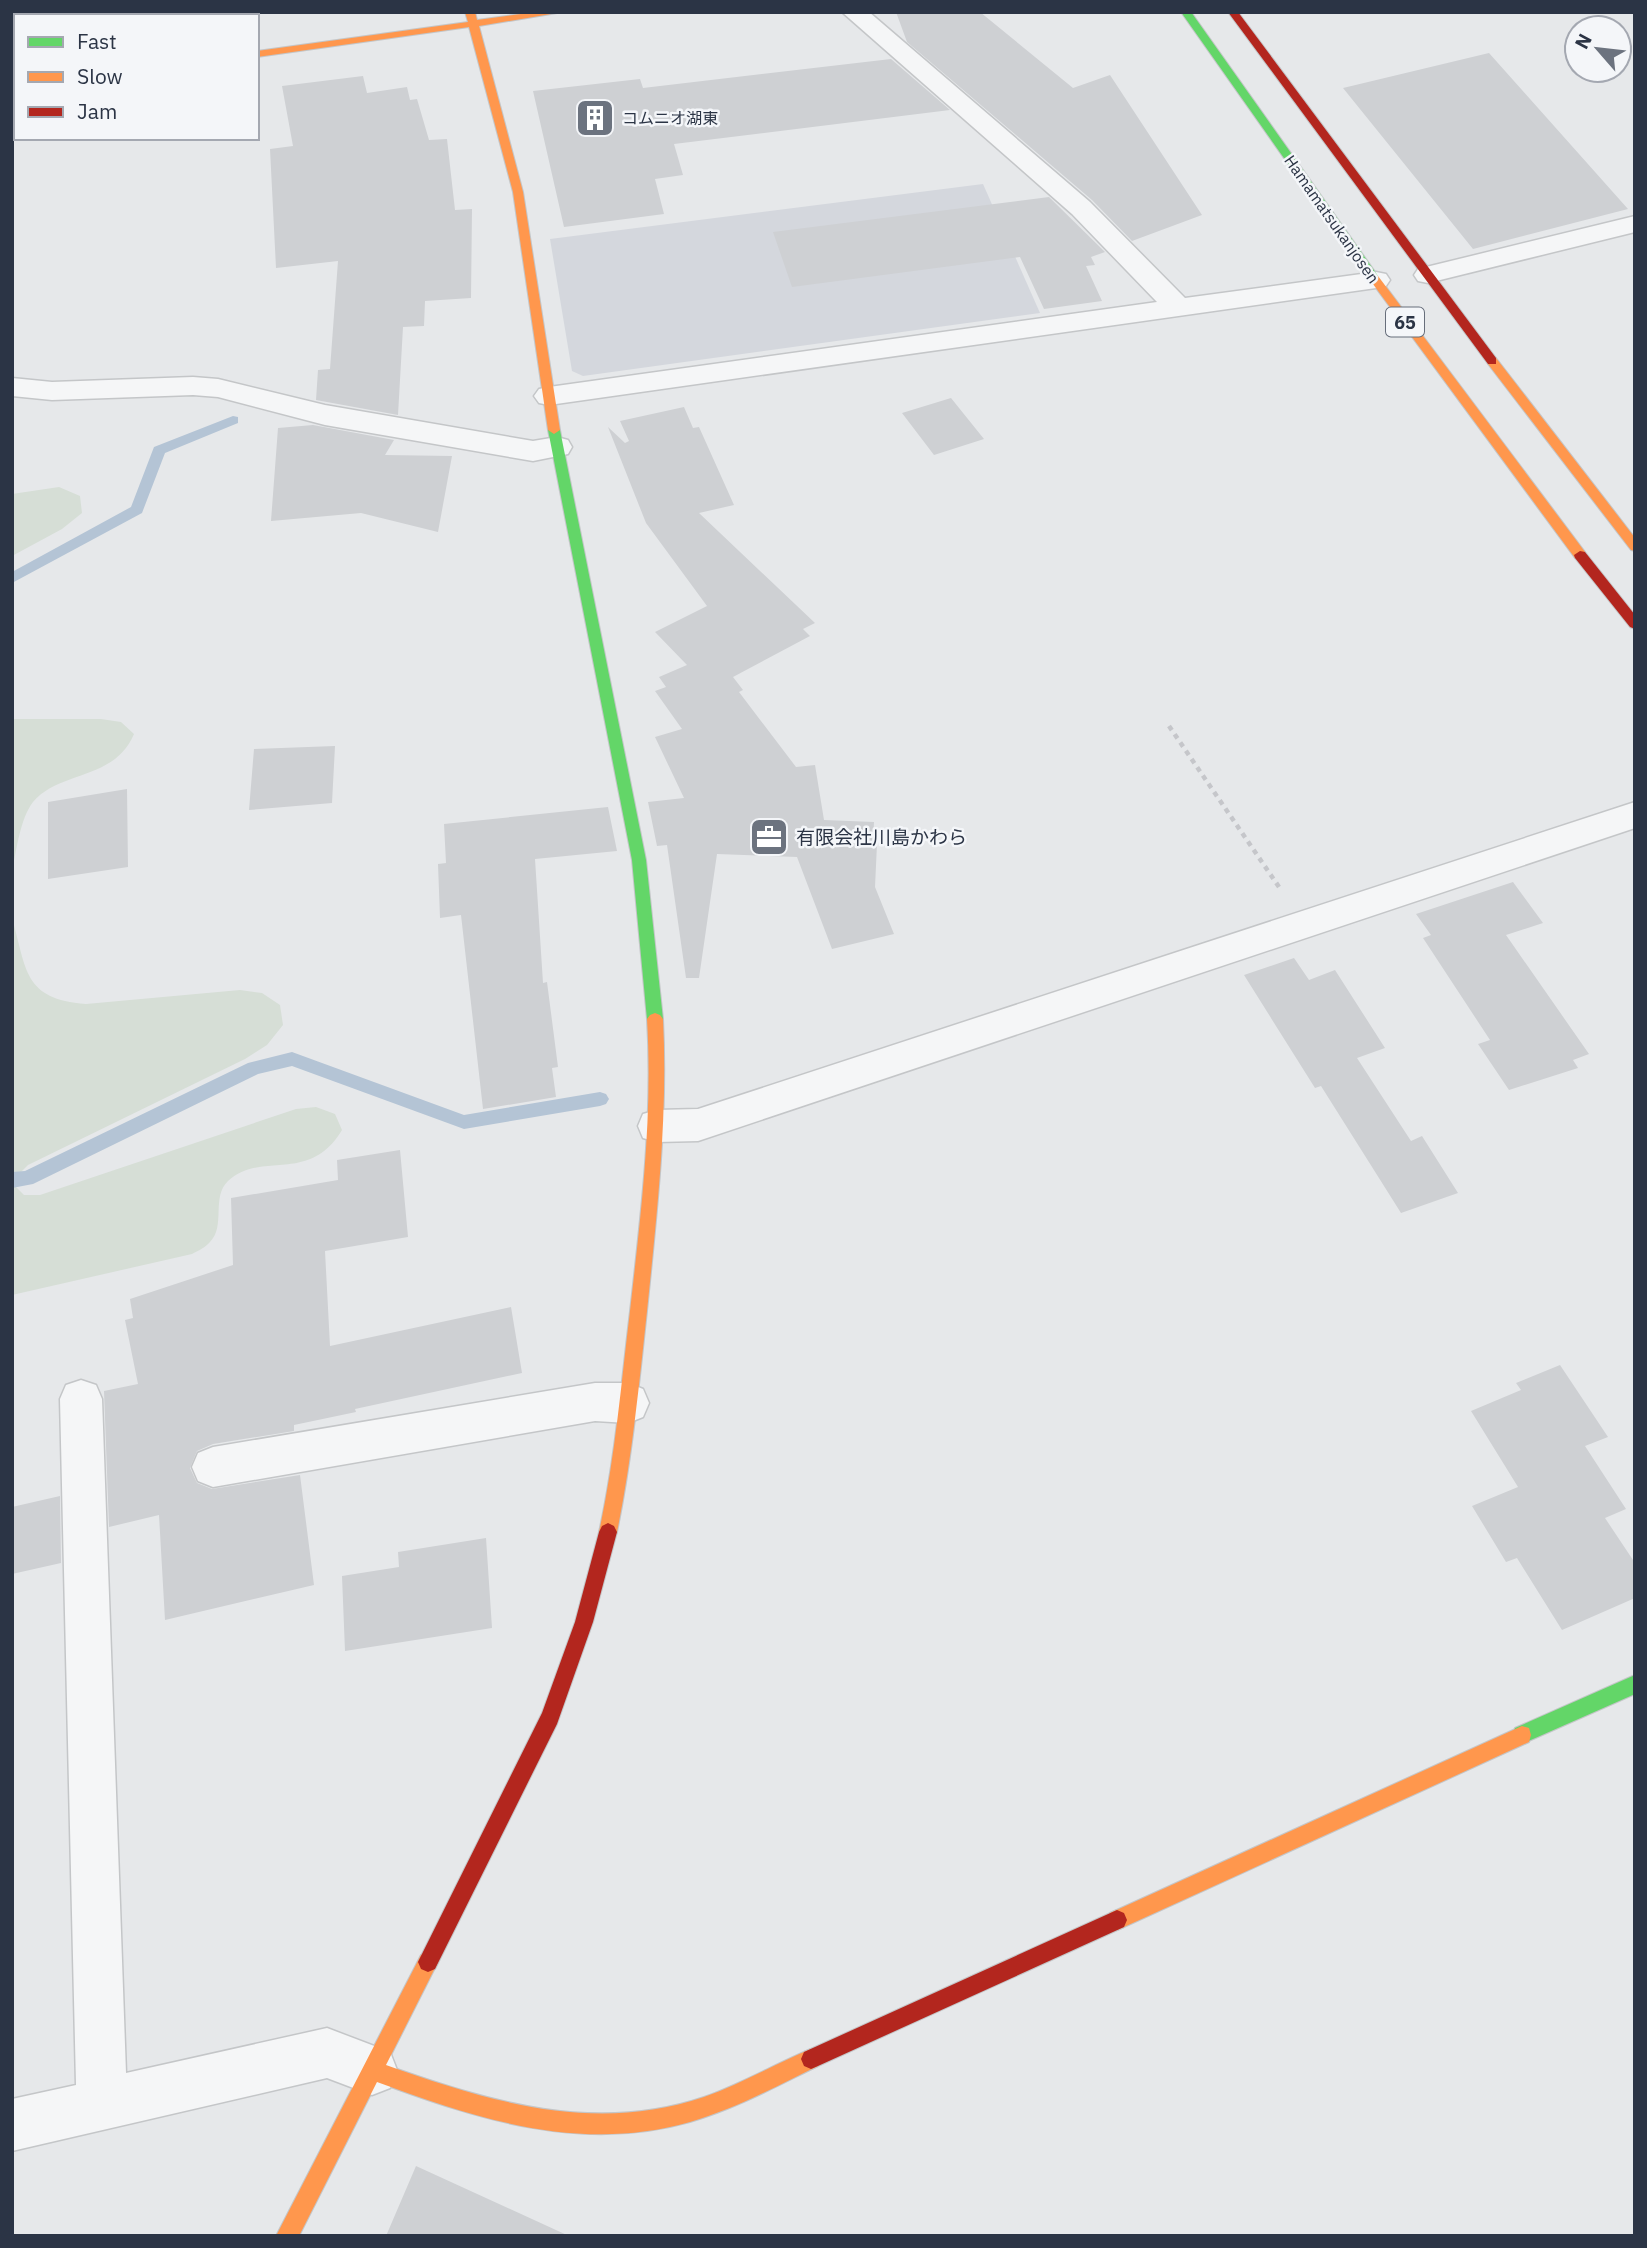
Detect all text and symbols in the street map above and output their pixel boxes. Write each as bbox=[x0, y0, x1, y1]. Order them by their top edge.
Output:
legend bbox=[14, 14, 259, 140]
north arrow bbox=[1563, 14, 1633, 84]
text: Fast bbox=[77, 27, 117, 55]
text: N bbox=[1569, 29, 1597, 53]
text: Slow bbox=[77, 62, 123, 90]
text: Jam bbox=[77, 97, 117, 125]
building icon: コムニオ湖東 bbox=[574, 97, 616, 139]
place label: コムニオ湖東 bbox=[622, 108, 718, 128]
street label: Hamamatsukanjosen bbox=[1280, 151, 1384, 287]
road number: 65 bbox=[1386, 308, 1424, 336]
office icon: 有限会社川島かわら bbox=[748, 816, 790, 858]
place label: 有限会社川島かわら bbox=[796, 825, 967, 849]

